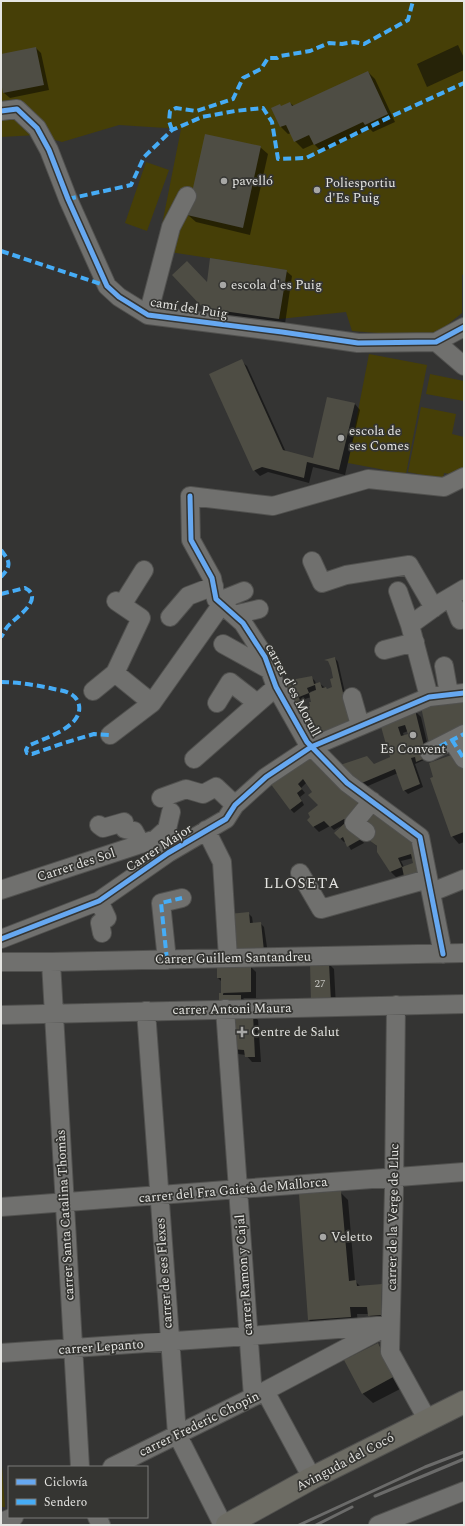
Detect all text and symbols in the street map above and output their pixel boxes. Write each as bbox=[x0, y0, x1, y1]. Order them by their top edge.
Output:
place label: pavelló bbox=[232, 171, 273, 191]
place label: Poliesportiu d'Es Puig bbox=[325, 173, 395, 208]
marker: pavelló bbox=[219, 176, 229, 186]
marker: Poliesportiu d'Es Puig bbox=[312, 185, 322, 195]
place label: escola d'es Puig bbox=[231, 275, 322, 295]
marker: escola d'es Puig bbox=[218, 280, 228, 290]
street label: camí del Puig bbox=[149, 292, 229, 324]
place label: escola de ses Comes bbox=[349, 421, 409, 456]
marker: escola de ses Comes bbox=[336, 433, 346, 443]
street label: carrer d'es Morull bbox=[260, 640, 326, 740]
marker: Es Convent bbox=[408, 730, 418, 740]
place label: Es Convent bbox=[380, 739, 446, 759]
street label: Carrer Major bbox=[122, 819, 196, 877]
street label: Carrer des Sol bbox=[34, 843, 118, 887]
district label: LLOSETA bbox=[264, 872, 340, 895]
street label: Carrer Guillem Santandreu bbox=[155, 947, 311, 969]
house number: 27 bbox=[315, 975, 326, 992]
street label: carrer Antoni Maura bbox=[172, 998, 292, 1020]
place label: Centre de Salut bbox=[251, 1022, 340, 1042]
marker: Centre de Salut bbox=[236, 1026, 248, 1038]
street label: carrer Santa Catalina Thomàs bbox=[51, 1129, 79, 1301]
street label: carrer de la Verge de Lluc bbox=[382, 1143, 404, 1291]
street label: carrer del Fra Gaietà de Mallorca bbox=[138, 1172, 329, 1208]
street label: carrer Ramon y Cajal bbox=[230, 1214, 258, 1336]
street label: carrer de ses Flexes bbox=[150, 1217, 178, 1329]
place label: Veletto bbox=[331, 1227, 373, 1247]
marker: Veletto bbox=[318, 1232, 328, 1242]
street label: carrer Lepanto bbox=[58, 1334, 144, 1360]
street label: carrer Frederic Chopin bbox=[135, 1386, 263, 1462]
street label: Avinguda del Cocó bbox=[292, 1428, 398, 1496]
legend bbox=[8, 1466, 148, 1518]
text: Ciclovía bbox=[44, 1473, 88, 1492]
text: Sendero bbox=[44, 1493, 87, 1512]

